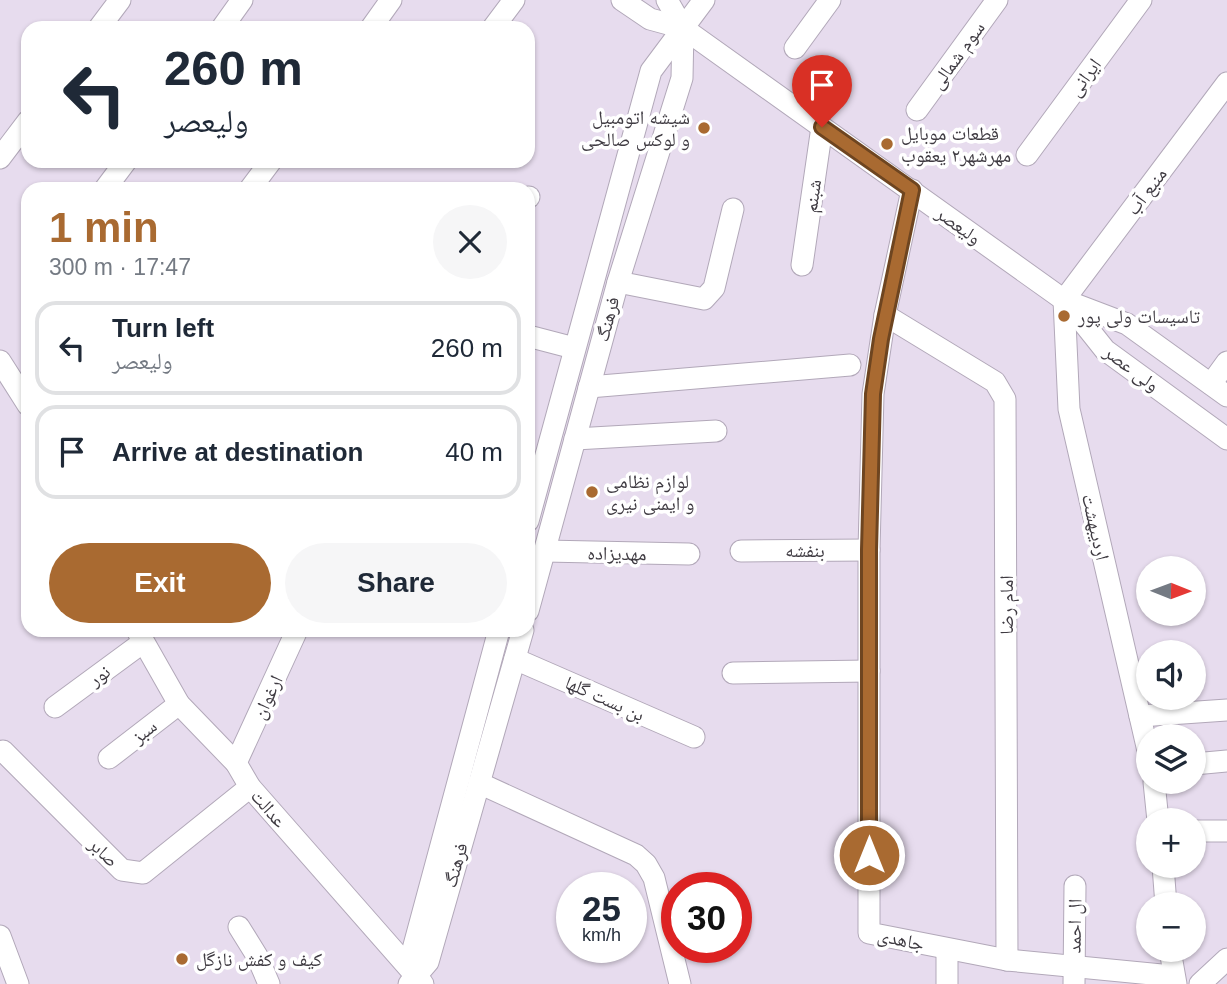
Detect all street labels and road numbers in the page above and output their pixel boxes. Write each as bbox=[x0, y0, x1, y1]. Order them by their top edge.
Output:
street label: سوم شمالی bbox=[926, 17, 991, 95]
street label: ایرانی bbox=[1064, 54, 1106, 101]
street label: منبع آب bbox=[1122, 164, 1172, 220]
street label: شبنم bbox=[800, 178, 827, 214]
street label: ولیعصر bbox=[931, 202, 985, 249]
street label: فرهنگ bbox=[591, 294, 624, 344]
street label: ولی عصر bbox=[1099, 340, 1163, 397]
street label: اردیبهشت bbox=[1077, 492, 1113, 562]
street label: بنفشه bbox=[785, 540, 825, 562]
street label: مهدیزاده bbox=[587, 542, 647, 566]
street label: امام رضا bbox=[996, 575, 1020, 635]
street label: نور bbox=[84, 661, 115, 692]
street label: ارغوان bbox=[248, 672, 288, 723]
street label: بن بست گلها bbox=[561, 672, 648, 726]
street label: سبز bbox=[127, 715, 162, 749]
street label: عدالت bbox=[247, 785, 291, 832]
street label: صابر bbox=[83, 833, 123, 872]
street label: فرهنگ bbox=[439, 840, 473, 890]
street label: ال احمد bbox=[1064, 899, 1086, 953]
street label: جاهدی bbox=[875, 924, 926, 956]

